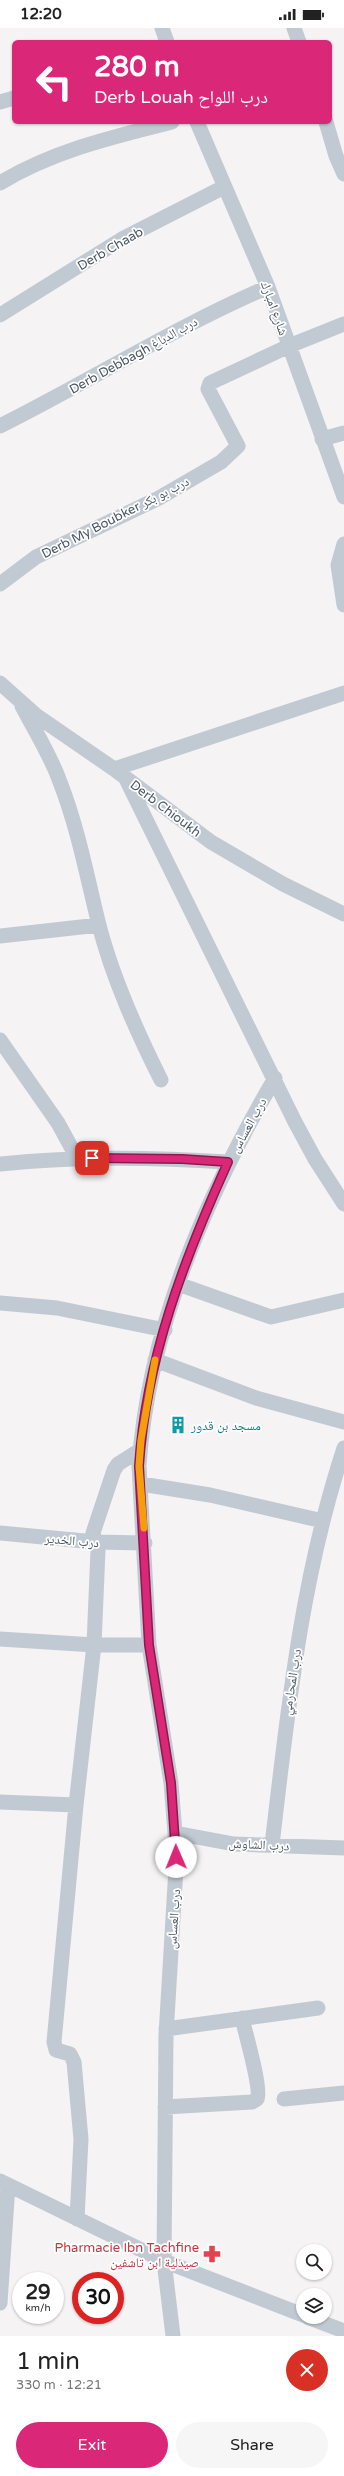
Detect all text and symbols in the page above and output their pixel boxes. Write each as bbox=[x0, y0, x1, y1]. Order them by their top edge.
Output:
text: 12:20 bbox=[20, 5, 62, 23]
text: 280 m bbox=[94, 50, 180, 84]
icon: left bbox=[28, 56, 80, 108]
text: Derb Louah درب اللواح bbox=[94, 86, 268, 108]
street label: Derb Chaab bbox=[75, 224, 146, 274]
street label: شارع امبارك bbox=[256, 279, 291, 338]
street label: Derb Debbagh درب الدباغ bbox=[67, 314, 201, 399]
street label: Derb My Boubker درب بو بكر bbox=[39, 474, 192, 562]
street label: Derb Chioukh bbox=[127, 777, 204, 841]
street label: درب العساس bbox=[227, 1095, 270, 1156]
pin bbox=[75, 1141, 109, 1175]
icon: arrive bbox=[81, 1147, 103, 1169]
building icon: مسجد بن قدور bbox=[168, 1415, 188, 1435]
place label: مسجد بن قدور bbox=[190, 1418, 261, 1434]
street label: درب الخدير bbox=[43, 1531, 100, 1551]
street label: درب المحارمي bbox=[279, 1648, 307, 1717]
street label: درب الشاوش bbox=[228, 1835, 290, 1855]
position arrow bbox=[155, 1836, 197, 1878]
street label: درب العساس bbox=[164, 1889, 184, 1950]
place label: Pharmacie Ibn Tachfine صيدلية ابن تاشفين bbox=[55, 2240, 199, 2271]
pharmacy icon: Pharmacie Ibn Tachfine صيدلية ابن تاشفين bbox=[202, 2244, 222, 2264]
map controls bbox=[296, 2244, 332, 2324]
button: search bbox=[296, 2244, 332, 2280]
speed limit sign: 30 bbox=[72, 2272, 124, 2324]
text: 29 bbox=[25, 2281, 51, 2305]
button: layers bbox=[296, 2288, 332, 2324]
text: km/h bbox=[25, 2302, 51, 2314]
text: 1 min bbox=[16, 2347, 80, 2376]
button: close bbox=[286, 2349, 328, 2391]
text: 330 m · 12:21 bbox=[16, 2377, 102, 2393]
button: Exit bbox=[16, 2422, 168, 2468]
button: Share bbox=[176, 2422, 328, 2468]

